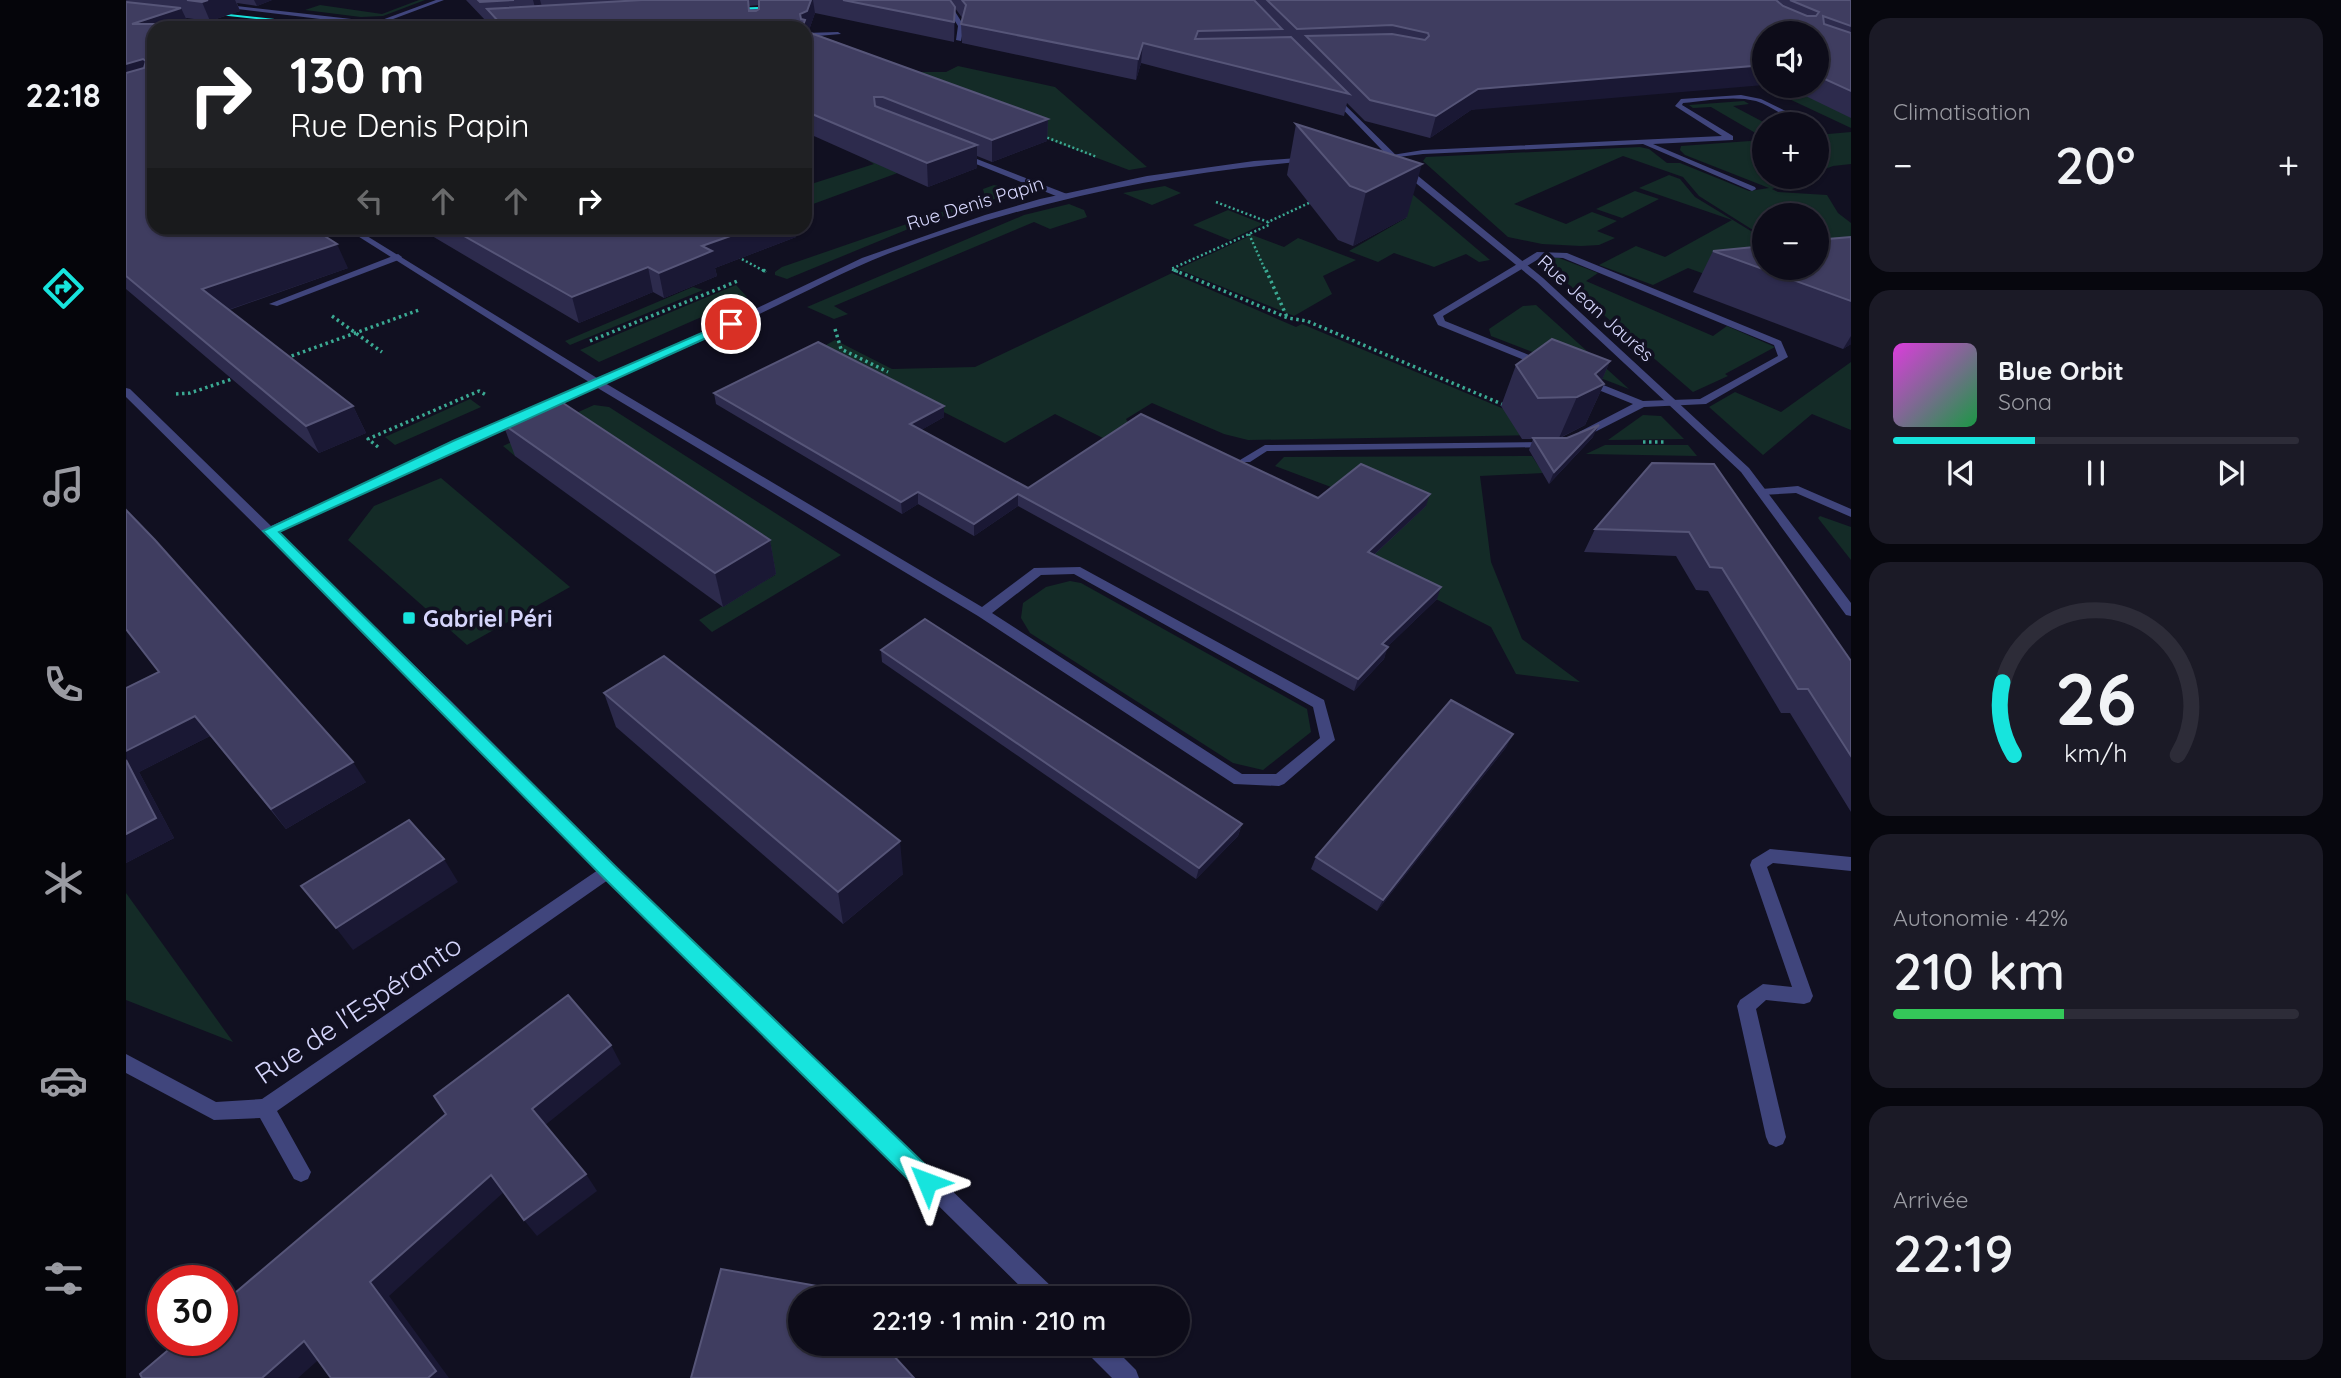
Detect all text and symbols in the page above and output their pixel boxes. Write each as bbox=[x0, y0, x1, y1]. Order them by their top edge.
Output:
map controls bbox=[1752, 21, 1829, 280]
button: sound bbox=[1752, 21, 1829, 98]
text: 130 m bbox=[290, 44, 424, 105]
icon: right bbox=[175, 49, 266, 140]
text: 22:18 bbox=[25, 75, 101, 115]
text: Climatisation bbox=[1893, 97, 2031, 126]
text: Rue Denis Papin bbox=[290, 105, 530, 145]
button: + bbox=[1752, 112, 1829, 189]
text: 20° bbox=[2055, 132, 2135, 197]
text: − bbox=[1893, 141, 1913, 189]
text: + bbox=[2278, 141, 2299, 189]
street label: Rue Denis Papin bbox=[903, 171, 1047, 235]
icon: left bbox=[351, 182, 389, 220]
icon: ahead bbox=[424, 182, 462, 220]
icon: ahead bbox=[497, 182, 535, 220]
icon: right bbox=[570, 182, 608, 220]
button: − bbox=[1752, 203, 1829, 280]
street label: Rue Jean Jaurès bbox=[1533, 250, 1659, 367]
icon: directions bbox=[39, 264, 88, 313]
pin bbox=[701, 294, 761, 354]
icon: arrive bbox=[712, 305, 750, 343]
text: Blue Orbit bbox=[1998, 354, 2124, 387]
text: Sona bbox=[1998, 387, 2052, 416]
icon: previous bbox=[1942, 454, 1980, 492]
icon: pause bbox=[2077, 454, 2115, 492]
icon: next bbox=[2212, 454, 2250, 492]
icon: music bbox=[39, 462, 88, 511]
place label: Gabriel Péri bbox=[423, 604, 552, 633]
marker: Gabriel Péri bbox=[401, 610, 417, 626]
text: 26 bbox=[2055, 652, 2137, 743]
icon: phone bbox=[39, 660, 88, 709]
text: km/h bbox=[2064, 737, 2128, 768]
icon: climate bbox=[39, 858, 88, 907]
text: Autonomie · 42% bbox=[1893, 903, 2068, 932]
street label: Rue de l'Espéranto bbox=[248, 927, 468, 1091]
text: 210 km bbox=[1893, 938, 2065, 1003]
icon: car bbox=[39, 1056, 88, 1105]
position arrow bbox=[890, 1145, 964, 1219]
text: Arrivée bbox=[1893, 1185, 1969, 1214]
text: 22:19 bbox=[1893, 1220, 2014, 1285]
icon: filters bbox=[39, 1254, 88, 1303]
speed limit sign: 30 bbox=[147, 1265, 238, 1356]
text: 22:19 · 1 min · 210 m bbox=[872, 1304, 1106, 1337]

